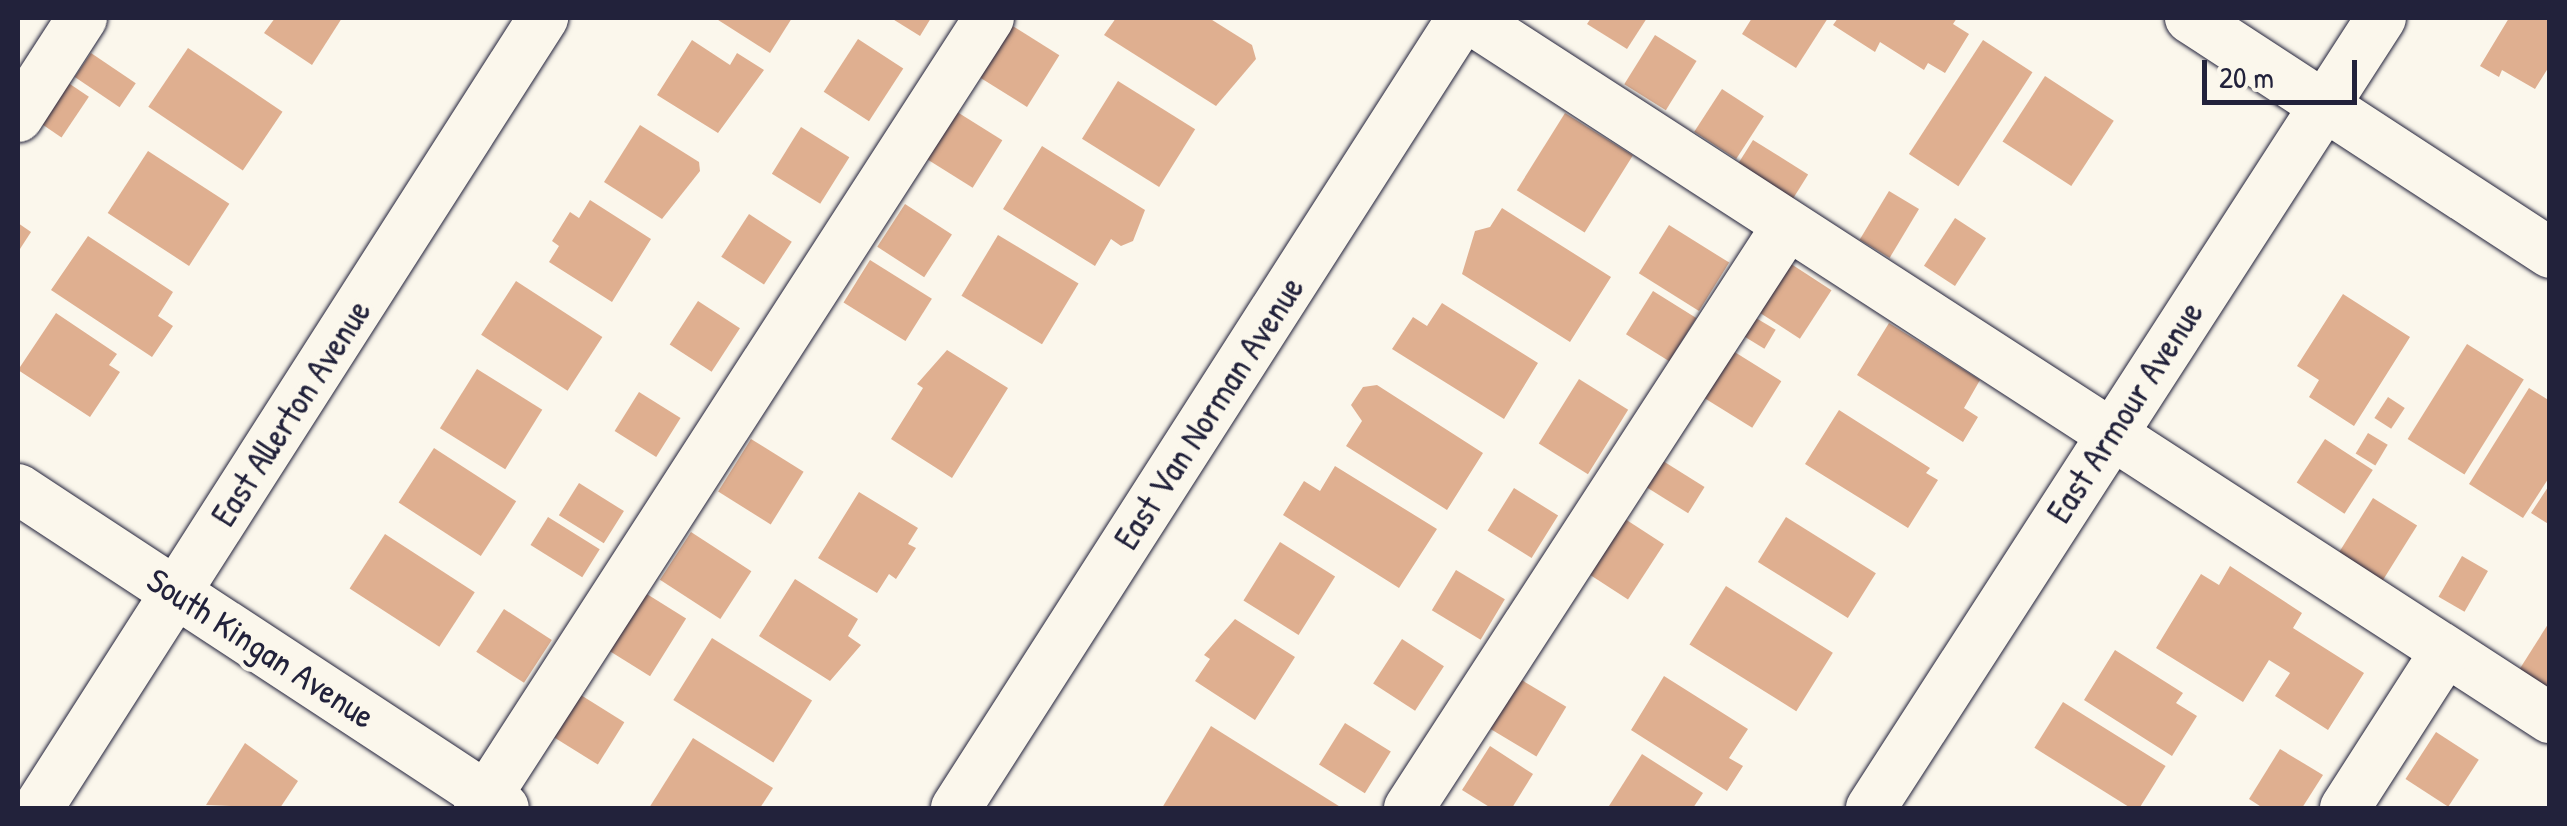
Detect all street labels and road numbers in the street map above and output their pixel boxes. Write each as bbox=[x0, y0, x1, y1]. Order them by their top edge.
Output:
street label: East Van Norman Avenue bbox=[1105, 269, 1313, 557]
street label: East Allerton Avenue bbox=[202, 292, 380, 534]
street label: East Armour Avenue bbox=[2038, 293, 2212, 531]
street label: South Kingan Avenue bbox=[139, 559, 383, 737]

